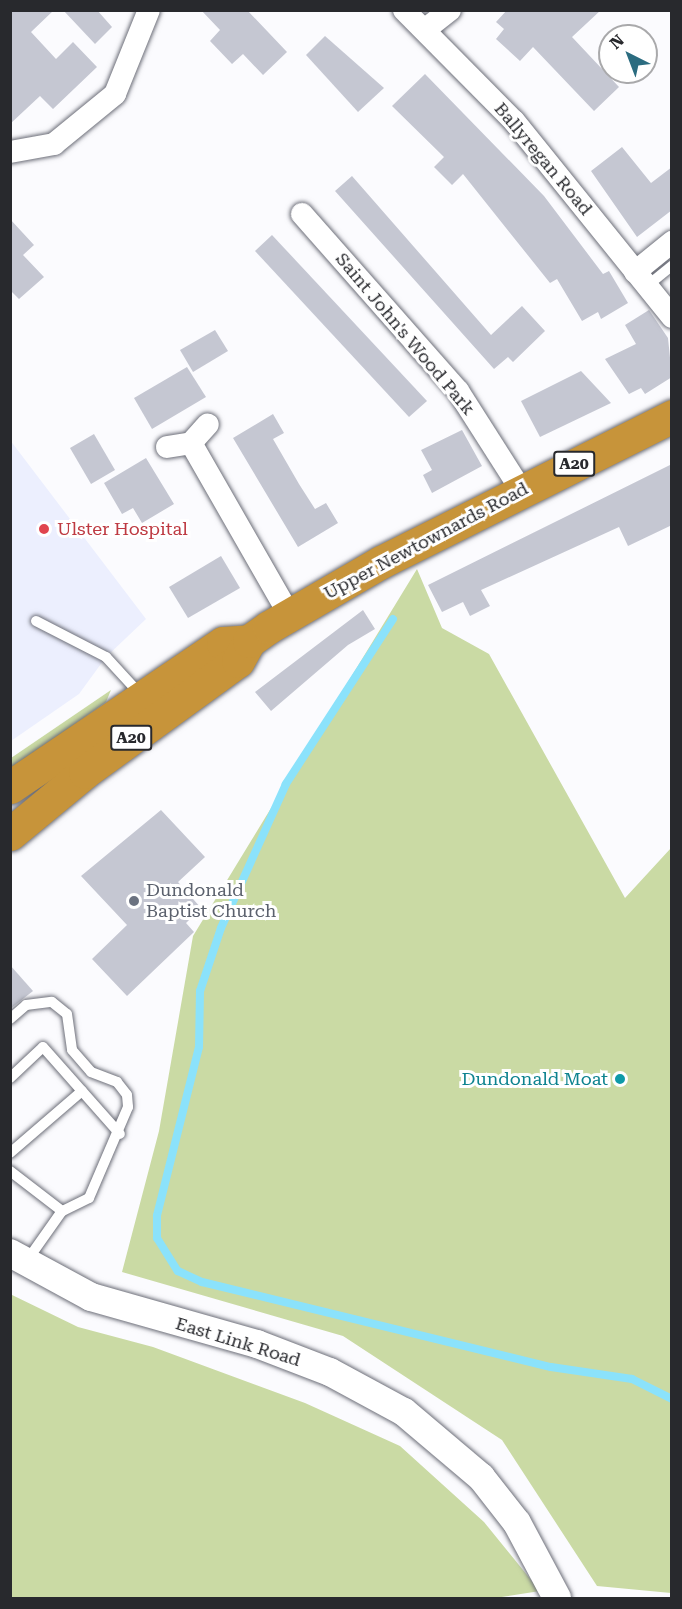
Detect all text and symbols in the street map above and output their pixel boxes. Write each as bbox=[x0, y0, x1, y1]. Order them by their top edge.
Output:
north arrow bbox=[598, 24, 658, 84]
text: N bbox=[606, 31, 628, 53]
street label: Ballyregan Road bbox=[490, 98, 596, 220]
street label: Saint John's Wood Park bbox=[331, 249, 479, 419]
road number: A20 bbox=[553, 451, 595, 477]
street label: Upper Newtownards Road bbox=[320, 478, 532, 604]
place label: Ulster Hospital bbox=[57, 518, 188, 540]
marker: Ulster Hospital bbox=[35, 520, 53, 538]
road number: A20 bbox=[110, 725, 152, 751]
place label: Dundonald Baptist Church bbox=[146, 880, 276, 922]
marker: Dundonald Baptist Church bbox=[127, 894, 141, 908]
place label: Dundonald Moat bbox=[461, 1068, 608, 1090]
marker: Dundonald Moat bbox=[613, 1072, 627, 1086]
street label: East Link Road bbox=[173, 1313, 303, 1371]

